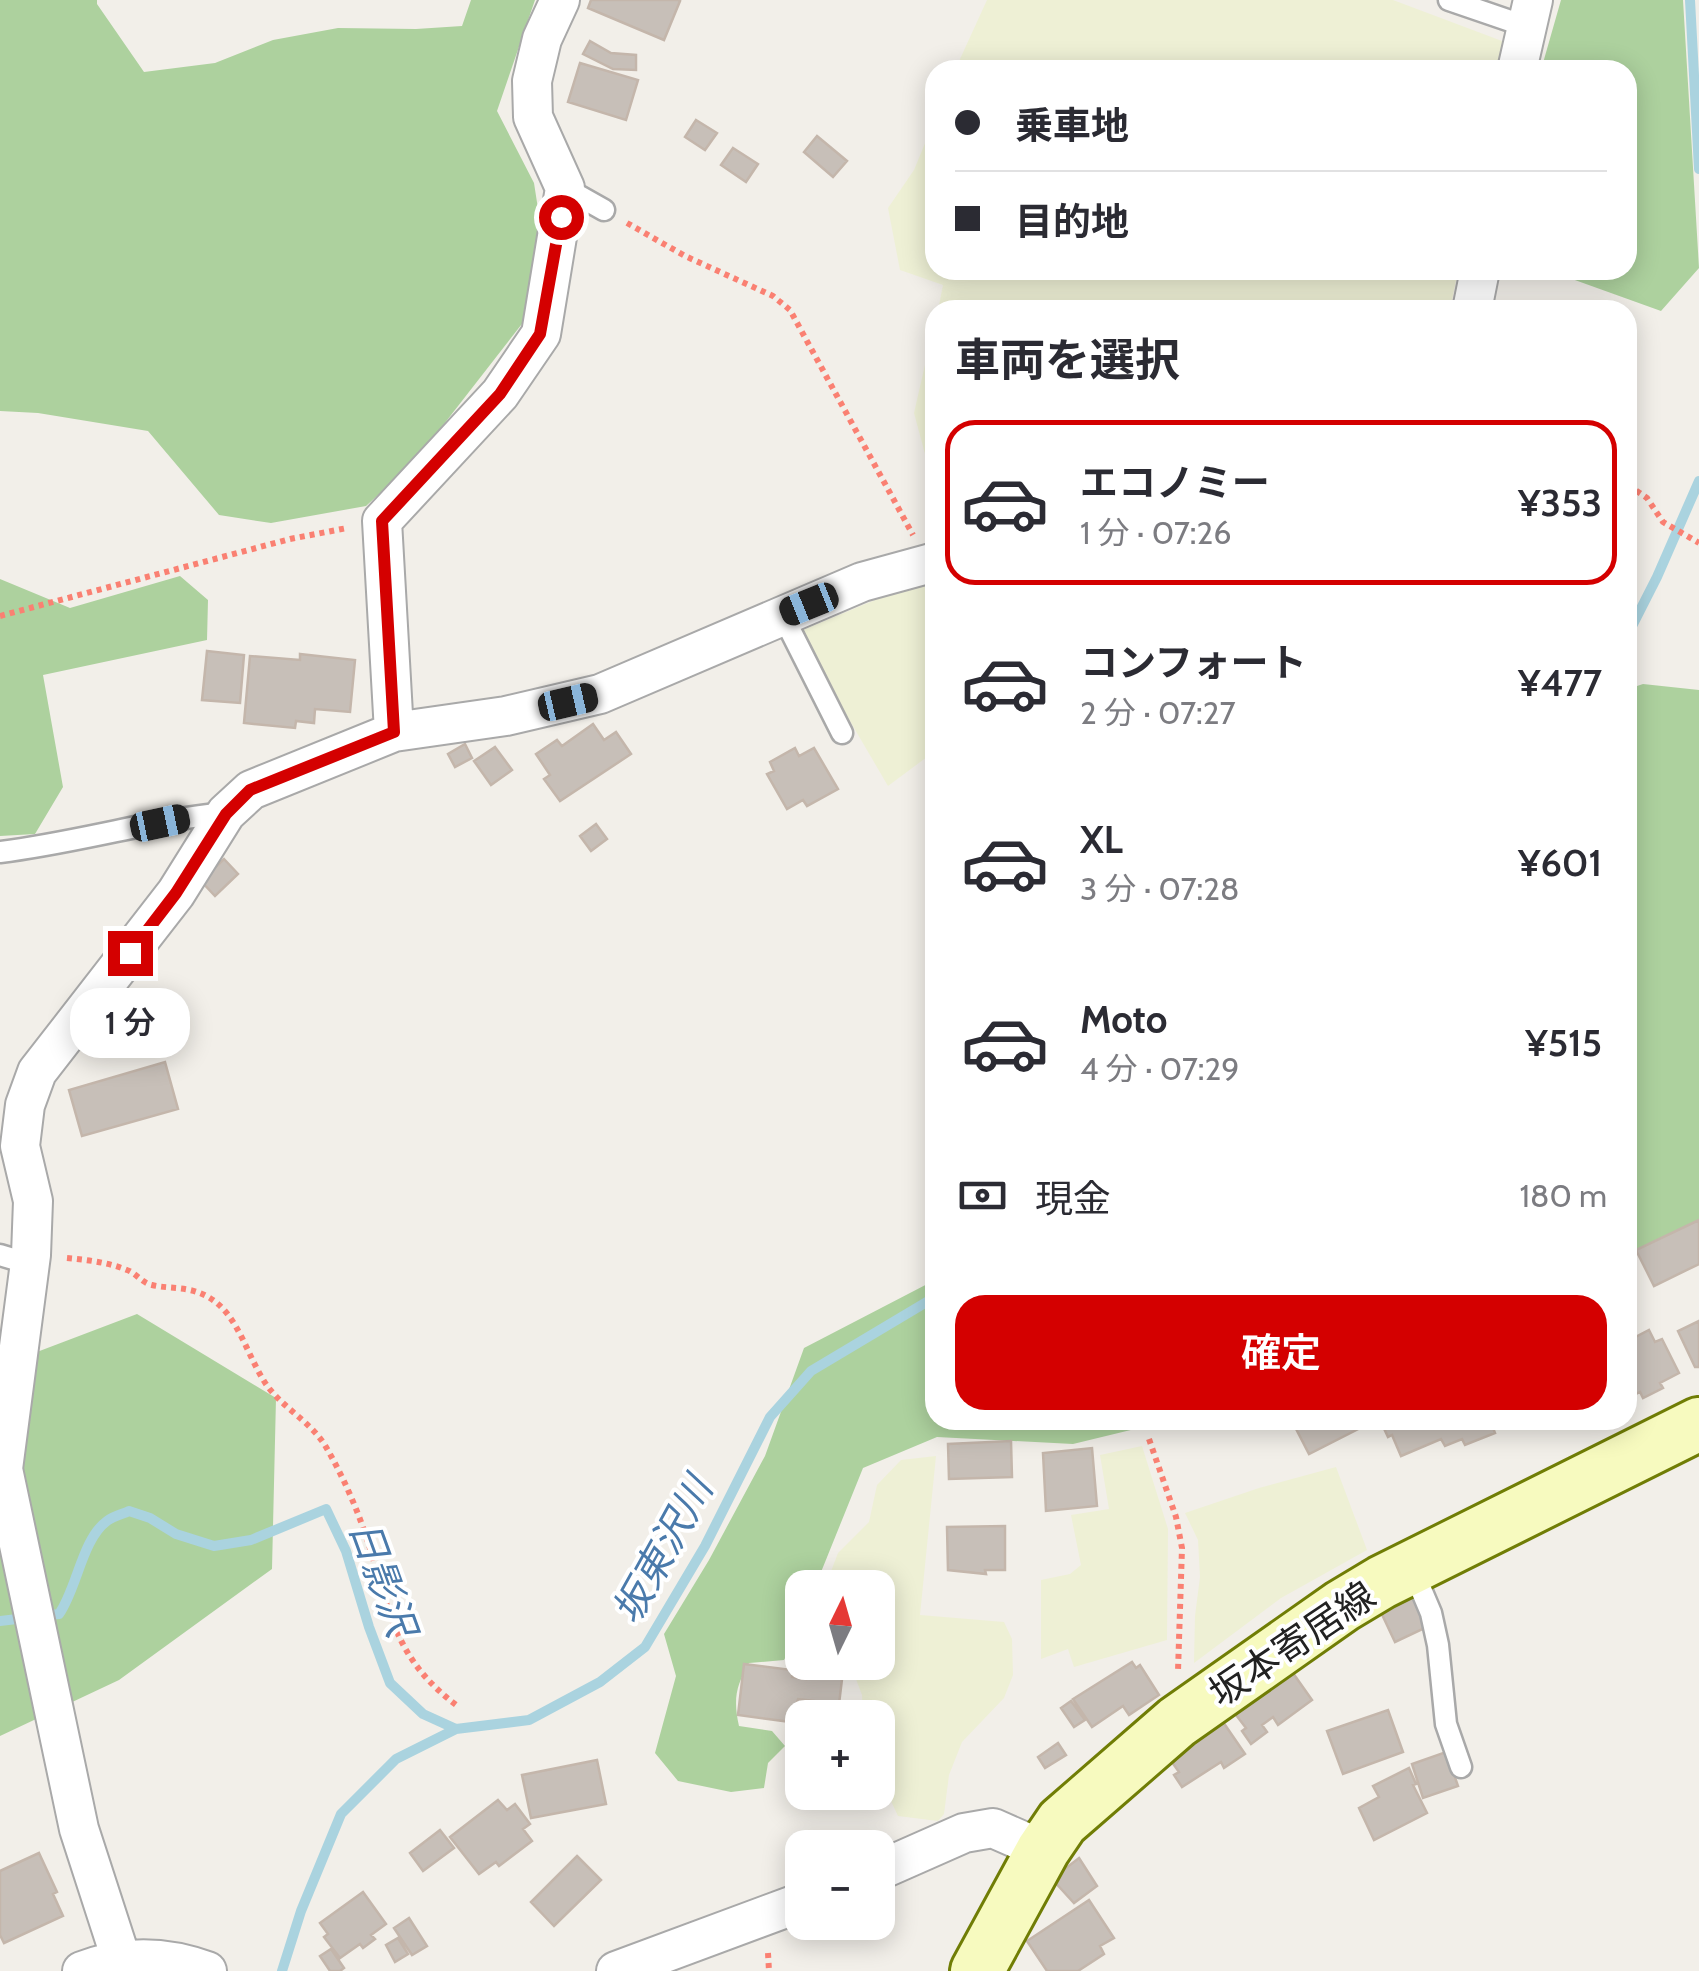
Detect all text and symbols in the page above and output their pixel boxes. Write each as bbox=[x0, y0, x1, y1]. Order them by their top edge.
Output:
text: 乗車地 bbox=[1015, 102, 1129, 149]
route start bbox=[539, 195, 584, 240]
text: 目的地 bbox=[1015, 198, 1129, 245]
text: 車両を選択 bbox=[955, 333, 1180, 387]
icon: car bbox=[960, 458, 1050, 548]
text: エコノミー bbox=[1080, 459, 1270, 506]
text: ¥353 bbox=[1518, 479, 1602, 526]
text: 1 分 · 07:26 bbox=[1080, 513, 1231, 552]
car bbox=[776, 579, 842, 629]
icon: car bbox=[960, 638, 1050, 728]
text: コンフォート bbox=[1080, 639, 1307, 686]
text: ¥477 bbox=[1518, 659, 1602, 706]
car bbox=[535, 681, 601, 723]
text: 2 分 · 07:27 bbox=[1080, 693, 1236, 732]
car bbox=[128, 802, 192, 844]
text: XL bbox=[1080, 816, 1123, 863]
icon: car bbox=[960, 818, 1050, 908]
text: ¥601 bbox=[1518, 839, 1602, 886]
text: 3 分 · 07:28 bbox=[1080, 869, 1239, 908]
route end bbox=[108, 931, 153, 976]
callout: 1 分 bbox=[70, 988, 190, 1058]
text: Moto bbox=[1080, 996, 1167, 1043]
icon: car bbox=[960, 998, 1050, 1088]
text: 1 分 bbox=[105, 1003, 155, 1042]
text: ¥515 bbox=[1525, 1019, 1602, 1066]
text: 4 分 · 07:29 bbox=[1080, 1049, 1239, 1088]
icon: cash bbox=[955, 1168, 1010, 1223]
text: 現金 bbox=[1035, 1175, 1111, 1222]
text: 180 m bbox=[1520, 1176, 1607, 1215]
button: 確定 bbox=[955, 1295, 1607, 1410]
water label: 坂東沢川 bbox=[602, 1465, 724, 1632]
water label: 日影沢 bbox=[339, 1513, 428, 1647]
north arrow bbox=[785, 1570, 895, 1680]
map controls bbox=[785, 1570, 895, 1940]
street label: 坂本寄居線 bbox=[1200, 1571, 1384, 1717]
button: + bbox=[785, 1700, 895, 1810]
button: − bbox=[785, 1830, 895, 1940]

